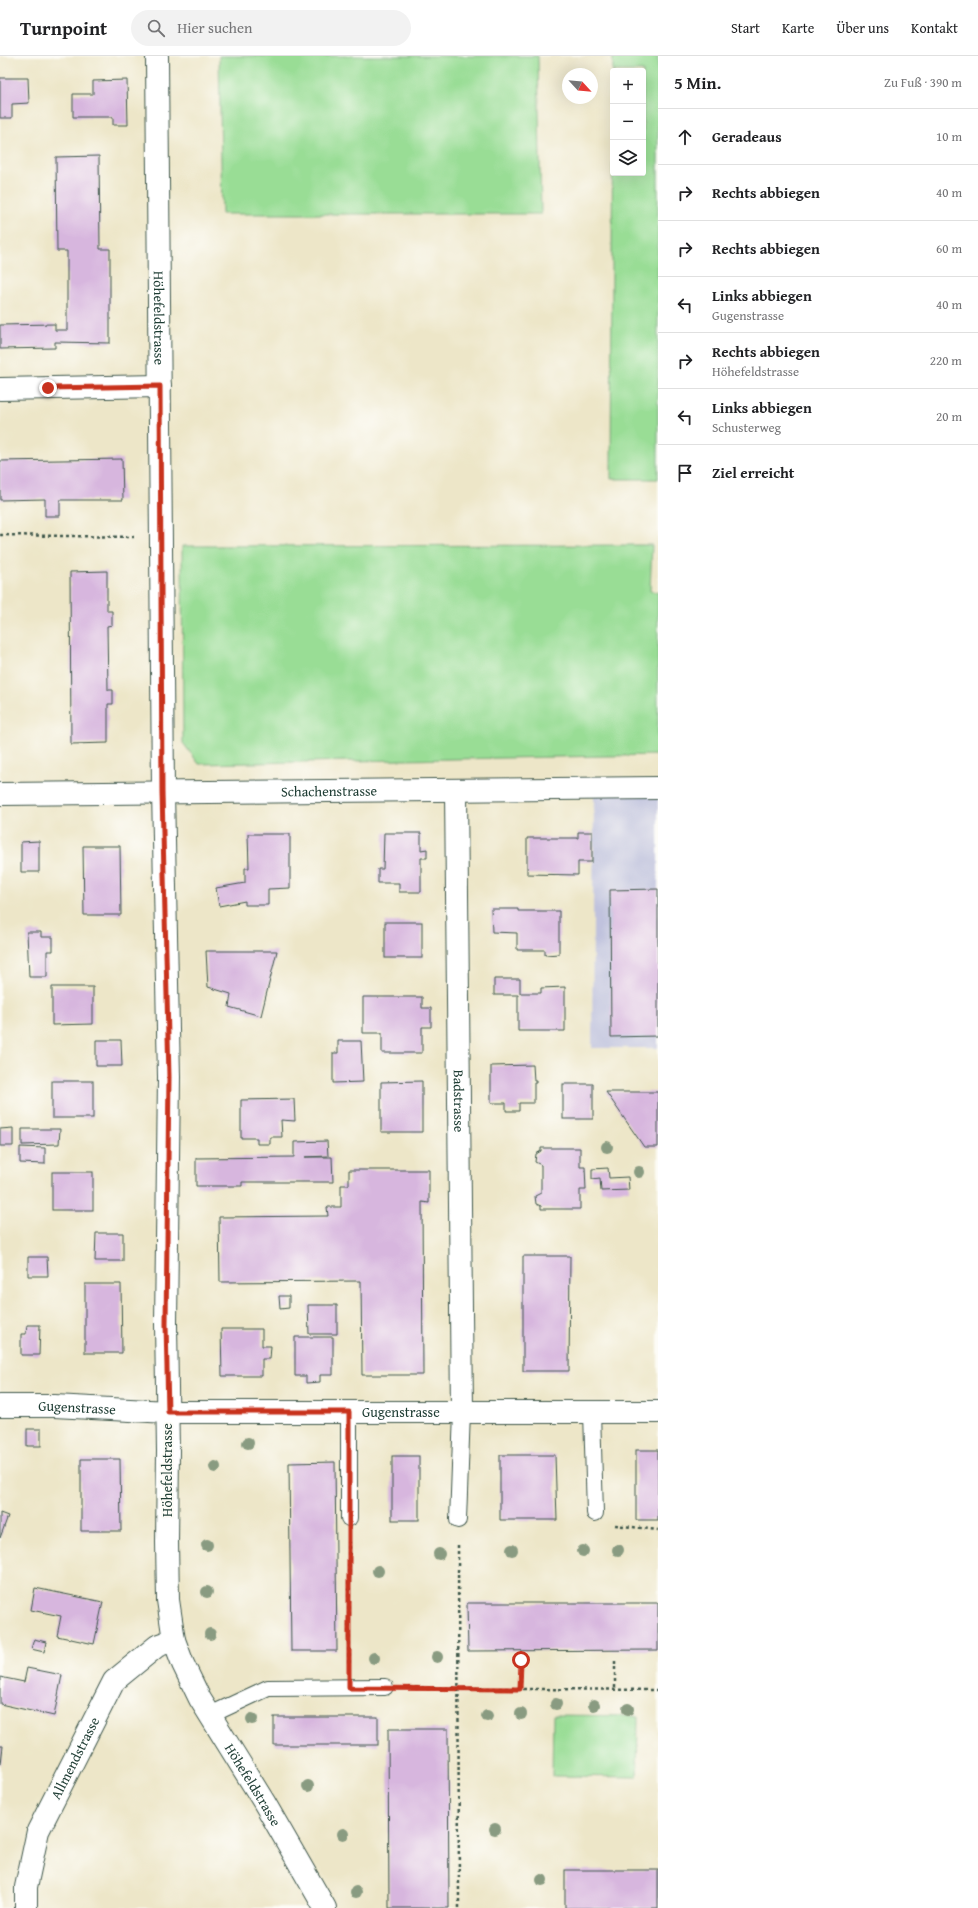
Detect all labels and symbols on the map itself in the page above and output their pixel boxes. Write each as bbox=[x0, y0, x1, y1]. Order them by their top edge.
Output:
north arrow bbox=[562, 68, 598, 104]
street label: Höhefeldstrasse bbox=[149, 271, 170, 365]
route end bbox=[39, 379, 57, 397]
street label: Schachenstrasse bbox=[281, 781, 378, 801]
street label: Badstrasse bbox=[449, 1070, 469, 1133]
street label: Gugenstrasse bbox=[38, 1396, 117, 1419]
street label: Gugenstrasse bbox=[362, 1402, 440, 1422]
street label: Höhefeldstrasse bbox=[157, 1423, 177, 1517]
route start bbox=[512, 1651, 530, 1669]
street label: Allmendstrasse bbox=[46, 1713, 104, 1803]
street label: Höhefeldstrasse bbox=[220, 1740, 286, 1830]

